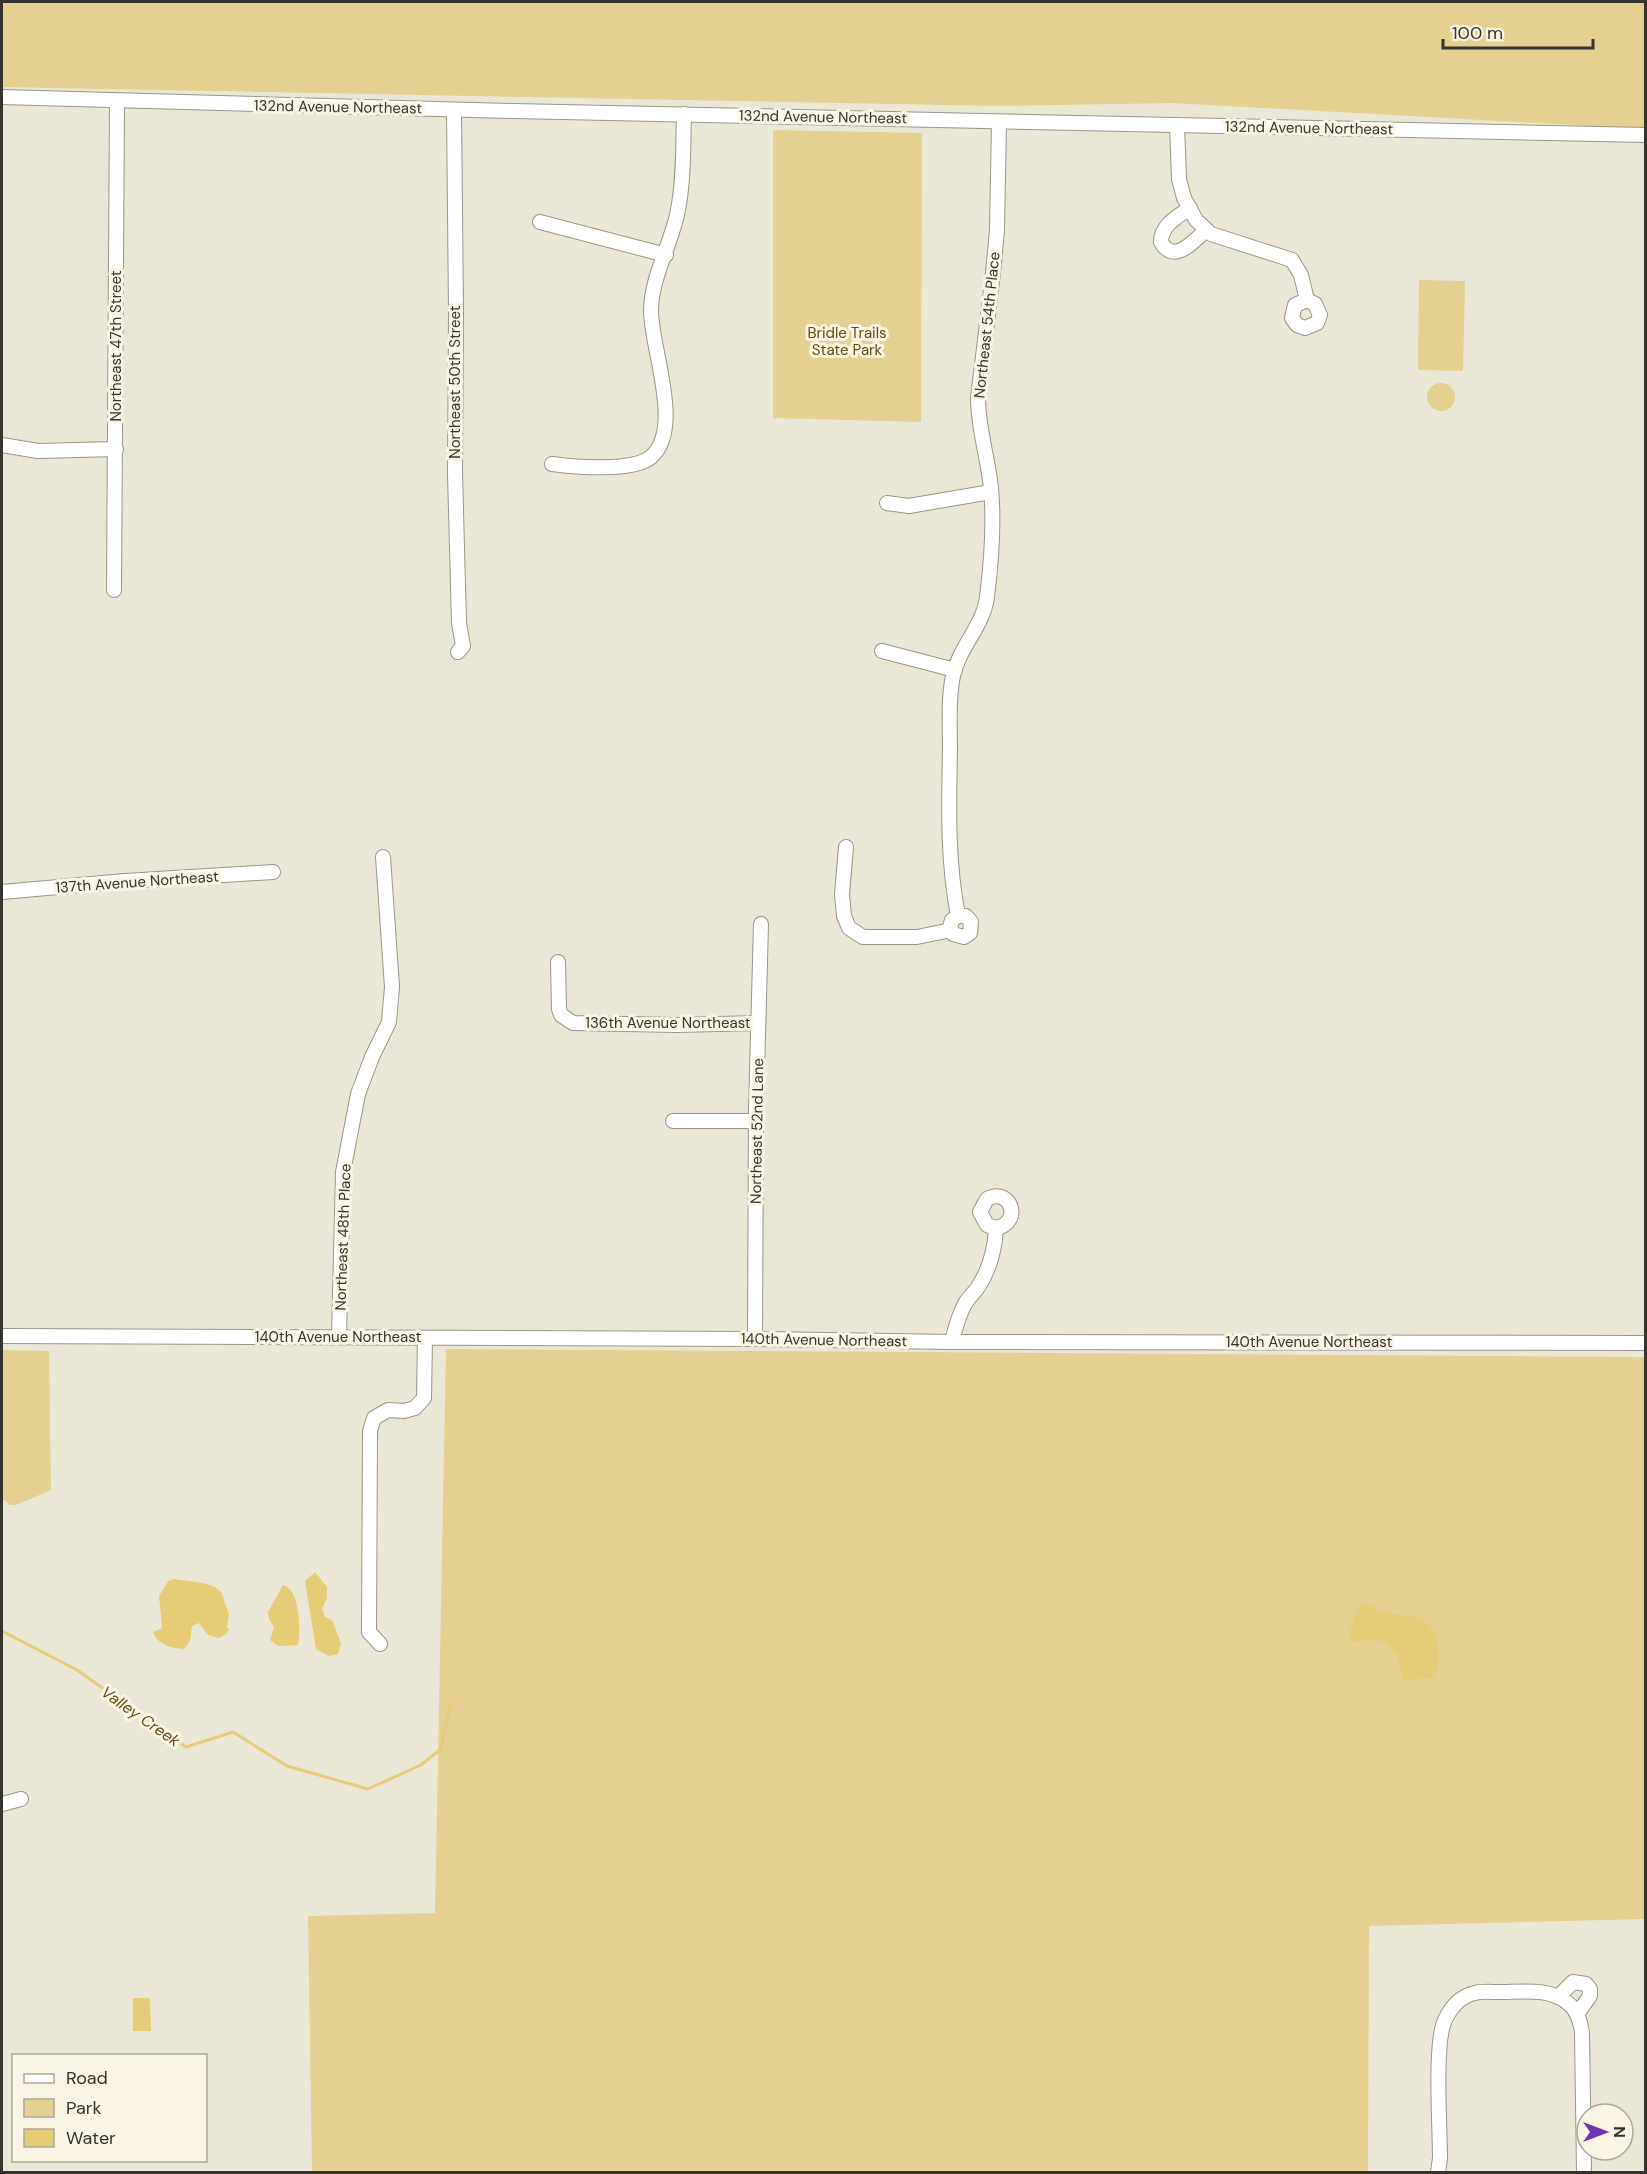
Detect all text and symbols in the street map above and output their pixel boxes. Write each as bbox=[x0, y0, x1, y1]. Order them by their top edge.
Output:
scale bar bbox=[1443, 12, 1593, 50]
text: 100 m bbox=[1452, 21, 1503, 45]
street label: 132nd Avenue Northeast bbox=[254, 96, 422, 118]
street label: 132nd Avenue Northeast bbox=[739, 106, 907, 128]
street label: 132nd Avenue Northeast bbox=[1225, 117, 1393, 139]
street label: Northeast 54th Place bbox=[969, 251, 1005, 399]
street label: Northeast 47th Street bbox=[106, 270, 126, 422]
street label: Northeast 50th Street bbox=[445, 305, 465, 459]
park label: Bridle Trails State Park bbox=[807, 323, 887, 360]
street label: 137th Avenue Northeast bbox=[55, 866, 220, 898]
street label: 136th Avenue Northeast bbox=[585, 1013, 751, 1033]
street label: Northeast 52nd Lane bbox=[746, 1058, 768, 1204]
street label: Northeast 48th Place bbox=[330, 1163, 356, 1311]
street label: 140th Avenue Northeast bbox=[255, 1327, 421, 1347]
street label: 140th Avenue Northeast bbox=[741, 1329, 908, 1351]
street label: 140th Avenue Northeast bbox=[1226, 1332, 1392, 1352]
water label: Valley Creek bbox=[97, 1681, 185, 1752]
legend bbox=[12, 2054, 207, 2162]
text: Road bbox=[66, 2066, 108, 2090]
text: Park bbox=[66, 2096, 102, 2120]
north arrow bbox=[1575, 2102, 1635, 2162]
text: Water bbox=[66, 2126, 116, 2150]
text: N bbox=[1609, 2126, 1630, 2138]

